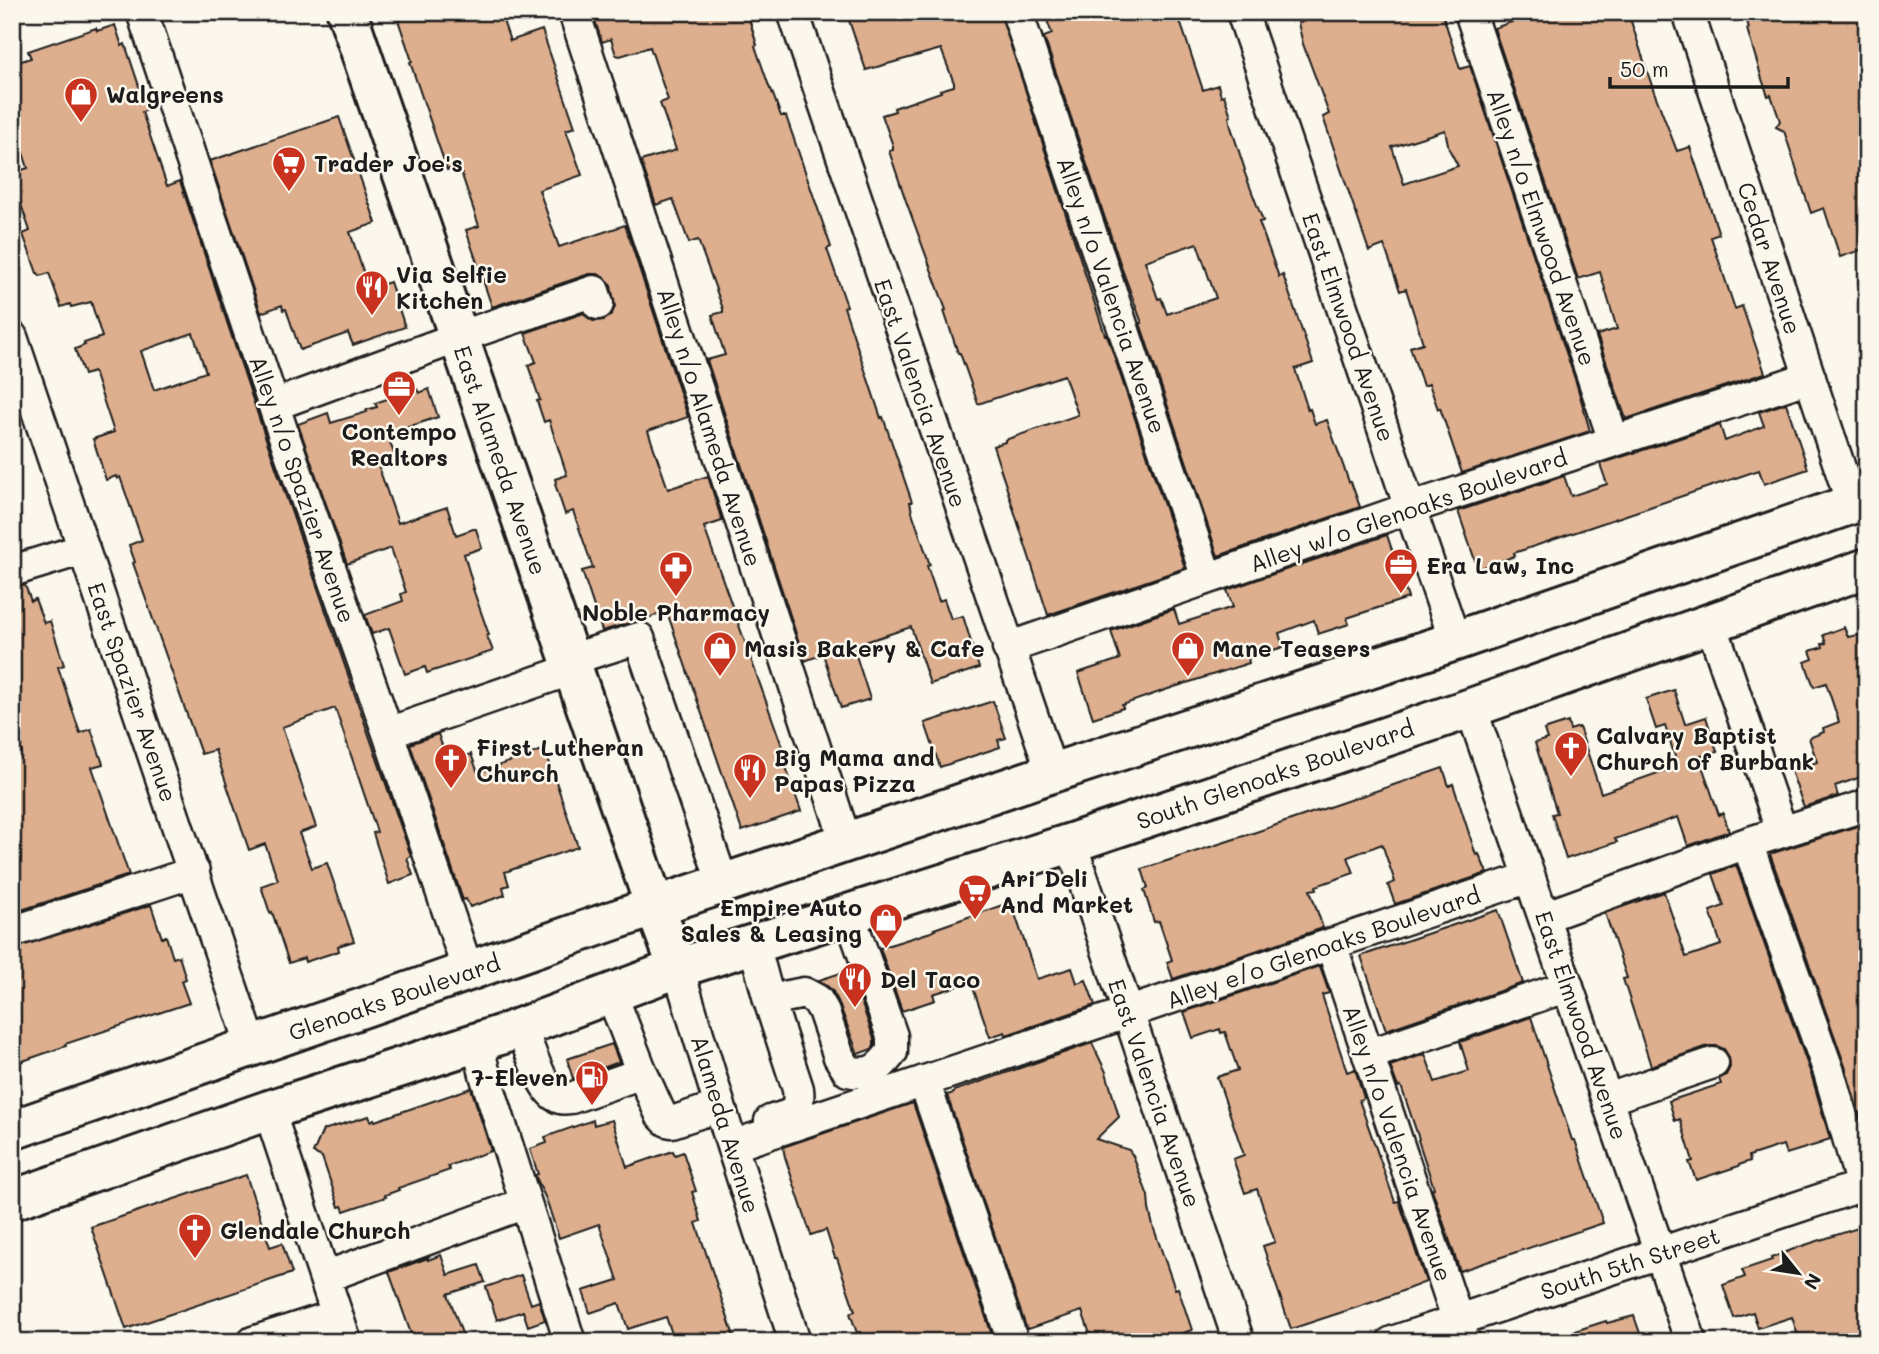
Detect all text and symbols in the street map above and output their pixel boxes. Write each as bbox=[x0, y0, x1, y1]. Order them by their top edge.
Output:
scale bar bbox=[1610, 46, 1788, 90]
text: 50 m bbox=[1620, 55, 1669, 82]
shop icon: Walgreens bbox=[62, 75, 100, 124]
place label: Walgreens bbox=[106, 79, 224, 109]
street label: Alley n/o Elmwood Avenue bbox=[1480, 85, 1604, 369]
supermarket icon: Trader Joe's bbox=[270, 144, 308, 193]
place label: Trader Joe's bbox=[314, 148, 463, 178]
street label: Alley n/o Valencia Avenue bbox=[1051, 153, 1173, 437]
street label: Cedar Avenue bbox=[1731, 178, 1809, 338]
street label: East Elmwood Avenue bbox=[1296, 209, 1402, 445]
place label: Via Selfie Kitchen bbox=[396, 259, 507, 315]
restaurant icon: Via Selfie Kitchen bbox=[353, 268, 391, 317]
street label: East Valencia Avenue bbox=[868, 275, 974, 511]
street label: Alley n/o Alameda Avenue bbox=[651, 284, 769, 570]
street label: East Alameda Avenue bbox=[448, 341, 554, 579]
street label: Alley n/o Spazier Avenue bbox=[243, 351, 363, 627]
office icon: Contempo Realtors bbox=[380, 368, 418, 417]
place label: Contempo Realtors bbox=[342, 416, 456, 472]
street label: Alley w/o Glenoaks Boulevard bbox=[1245, 442, 1571, 578]
office icon: Era Law, Inc bbox=[1382, 546, 1420, 595]
pharmacy icon: Noble Pharmacy bbox=[657, 549, 695, 598]
place label: Era Law, Inc bbox=[1426, 550, 1574, 580]
street label: East Spazier Avenue bbox=[81, 578, 185, 806]
place label: Noble Pharmacy bbox=[582, 597, 770, 627]
shop icon: Masis Bakery & Cafe bbox=[701, 629, 739, 678]
shop icon: Mane Teasers bbox=[1169, 629, 1207, 678]
place label: Masis Bakery & Cafe bbox=[744, 633, 985, 663]
place label: Mane Teasers bbox=[1212, 633, 1370, 663]
street label: South Glenoaks Boulevard bbox=[1132, 712, 1418, 836]
place label: Calvary Baptist Church of Burbank bbox=[1596, 720, 1814, 776]
church icon: Calvary Baptist Church of Burbank bbox=[1552, 729, 1590, 778]
place label: First Lutheran Church bbox=[476, 732, 644, 788]
church icon: First Lutheran Church bbox=[432, 741, 470, 790]
place label: Big Mama and Papas Pizza bbox=[774, 742, 935, 798]
restaurant icon: Big Mama and Papas Pizza bbox=[731, 751, 769, 800]
place label: Ari Deli And Market bbox=[1000, 863, 1133, 919]
supermarket icon: Ari Deli And Market bbox=[956, 872, 994, 921]
street label: Alley e/o Glenoaks Boulevard bbox=[1162, 879, 1484, 1015]
place label: Empire Auto Sales & Leasing bbox=[681, 892, 862, 948]
shop icon: Empire Auto Sales & Leasing bbox=[867, 901, 905, 950]
street label: East Elmwood Avenue bbox=[1529, 907, 1635, 1143]
street label: Glenoaks Boulevard bbox=[284, 947, 504, 1047]
restaurant icon: Del Taco bbox=[836, 960, 874, 1009]
place label: Del Taco bbox=[880, 964, 980, 994]
street label: East Valencia Avenue bbox=[1102, 975, 1208, 1211]
street label: Alley n/o Valencia Avenue bbox=[1337, 1001, 1459, 1285]
street label: Alameda Avenue bbox=[685, 1031, 767, 1217]
fuel station icon: 7-Eleven bbox=[573, 1058, 611, 1107]
place label: 7-Eleven bbox=[471, 1062, 568, 1092]
church icon: Glendale Church bbox=[176, 1211, 214, 1260]
place label: Glendale Church bbox=[220, 1215, 410, 1245]
street label: South 5th Street bbox=[1537, 1220, 1723, 1306]
north arrow bbox=[1764, 1238, 1834, 1308]
text: N bbox=[1799, 1269, 1828, 1294]

